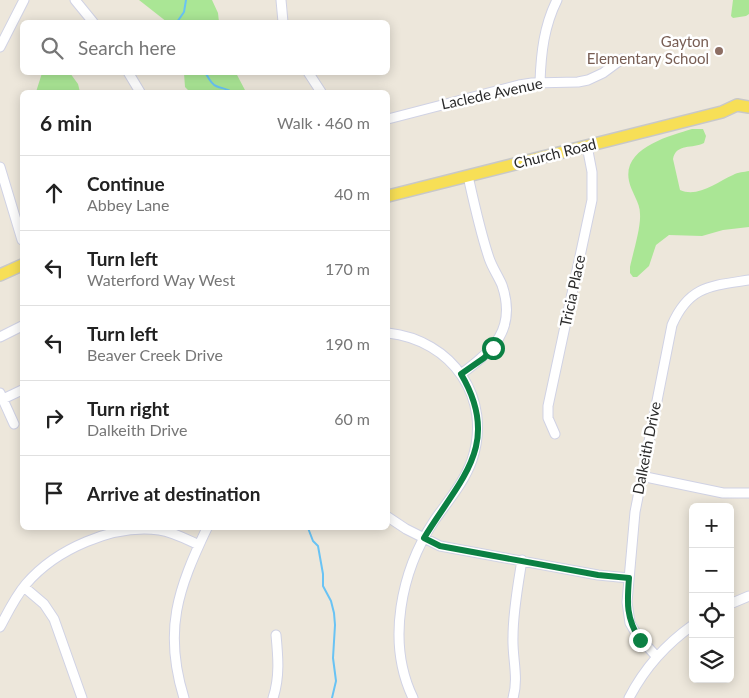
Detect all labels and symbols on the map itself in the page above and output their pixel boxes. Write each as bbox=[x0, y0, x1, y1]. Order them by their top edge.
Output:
place label: Gayton Elementary School bbox=[587, 32, 709, 67]
marker: Gayton Elementary School bbox=[713, 45, 725, 57]
street label: Laclede Avenue bbox=[439, 73, 544, 113]
street label: Church Road bbox=[512, 134, 598, 172]
street label: Tricia Place bbox=[556, 253, 588, 328]
route start bbox=[482, 337, 505, 360]
street label: Dalkeith Drive bbox=[628, 400, 664, 496]
route end bbox=[629, 629, 652, 652]

